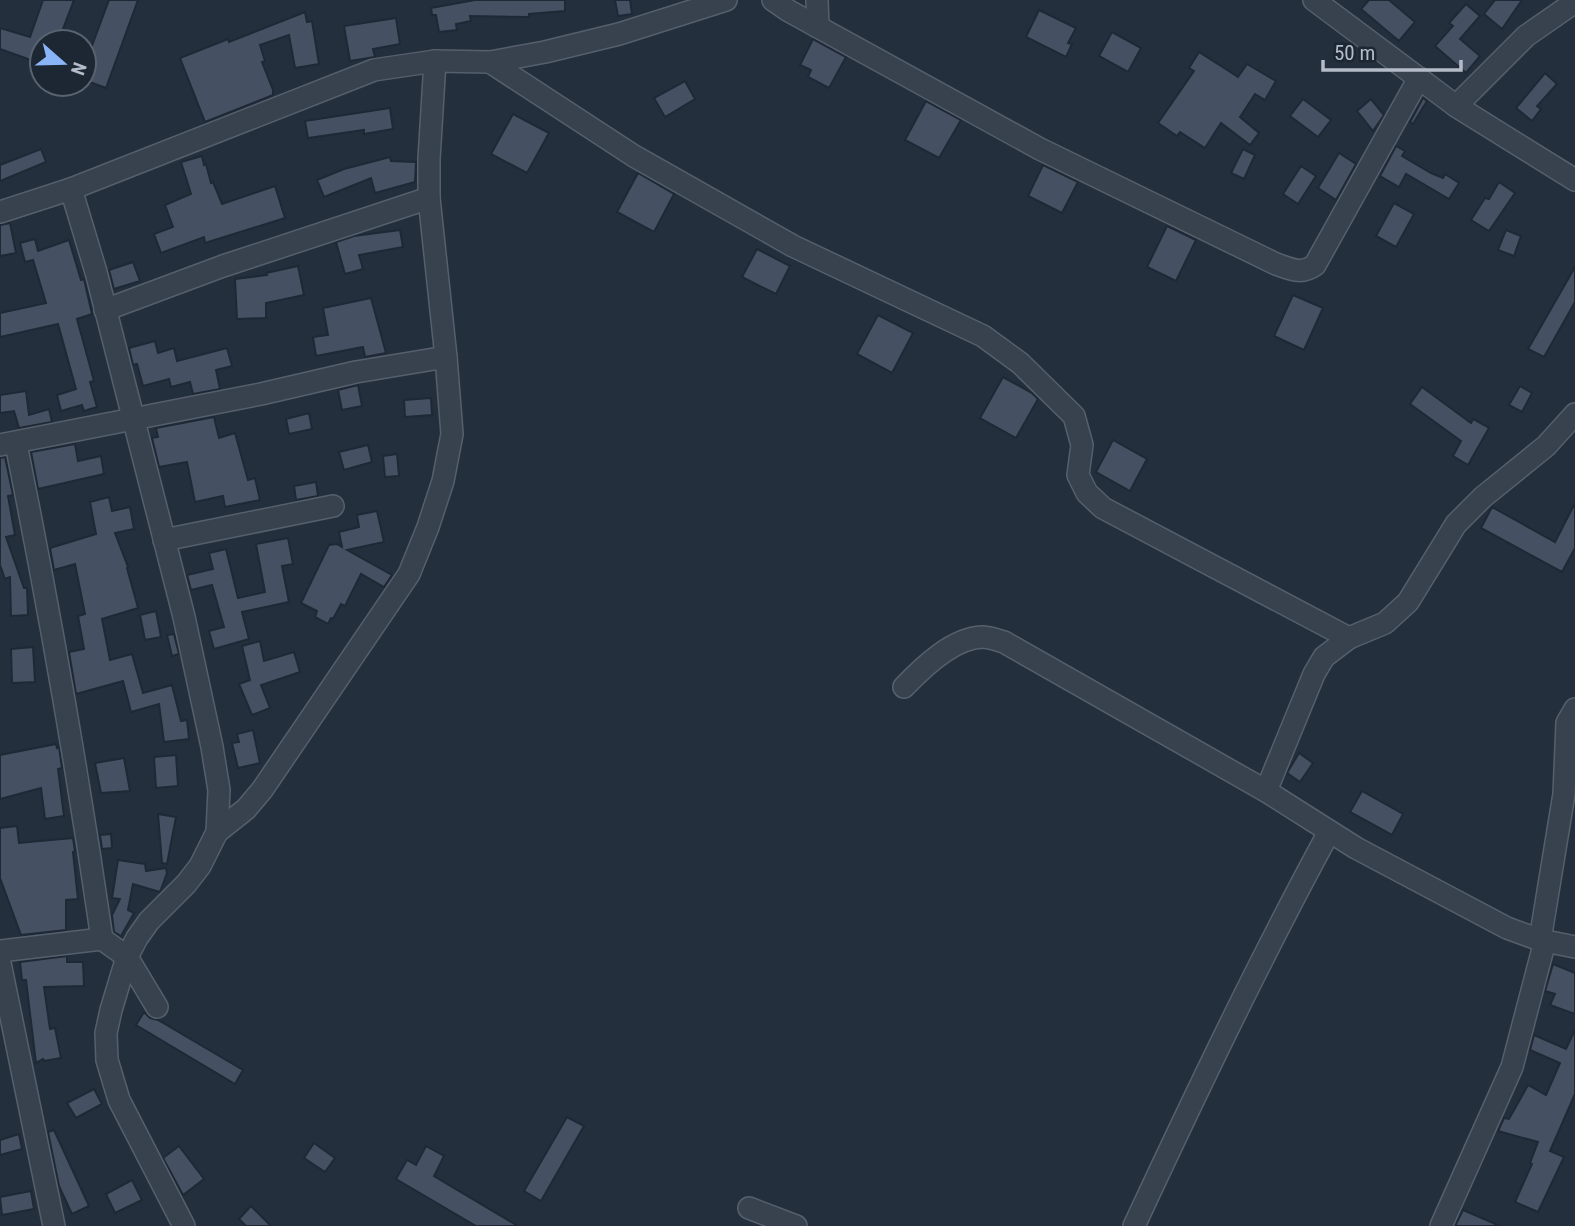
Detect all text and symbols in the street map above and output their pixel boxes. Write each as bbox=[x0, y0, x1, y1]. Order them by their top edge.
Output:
north arrow bbox=[28, 28, 98, 98]
scale bar bbox=[1323, 28, 1461, 72]
text: 50 m bbox=[1334, 41, 1375, 65]
text: N bbox=[66, 59, 91, 78]

